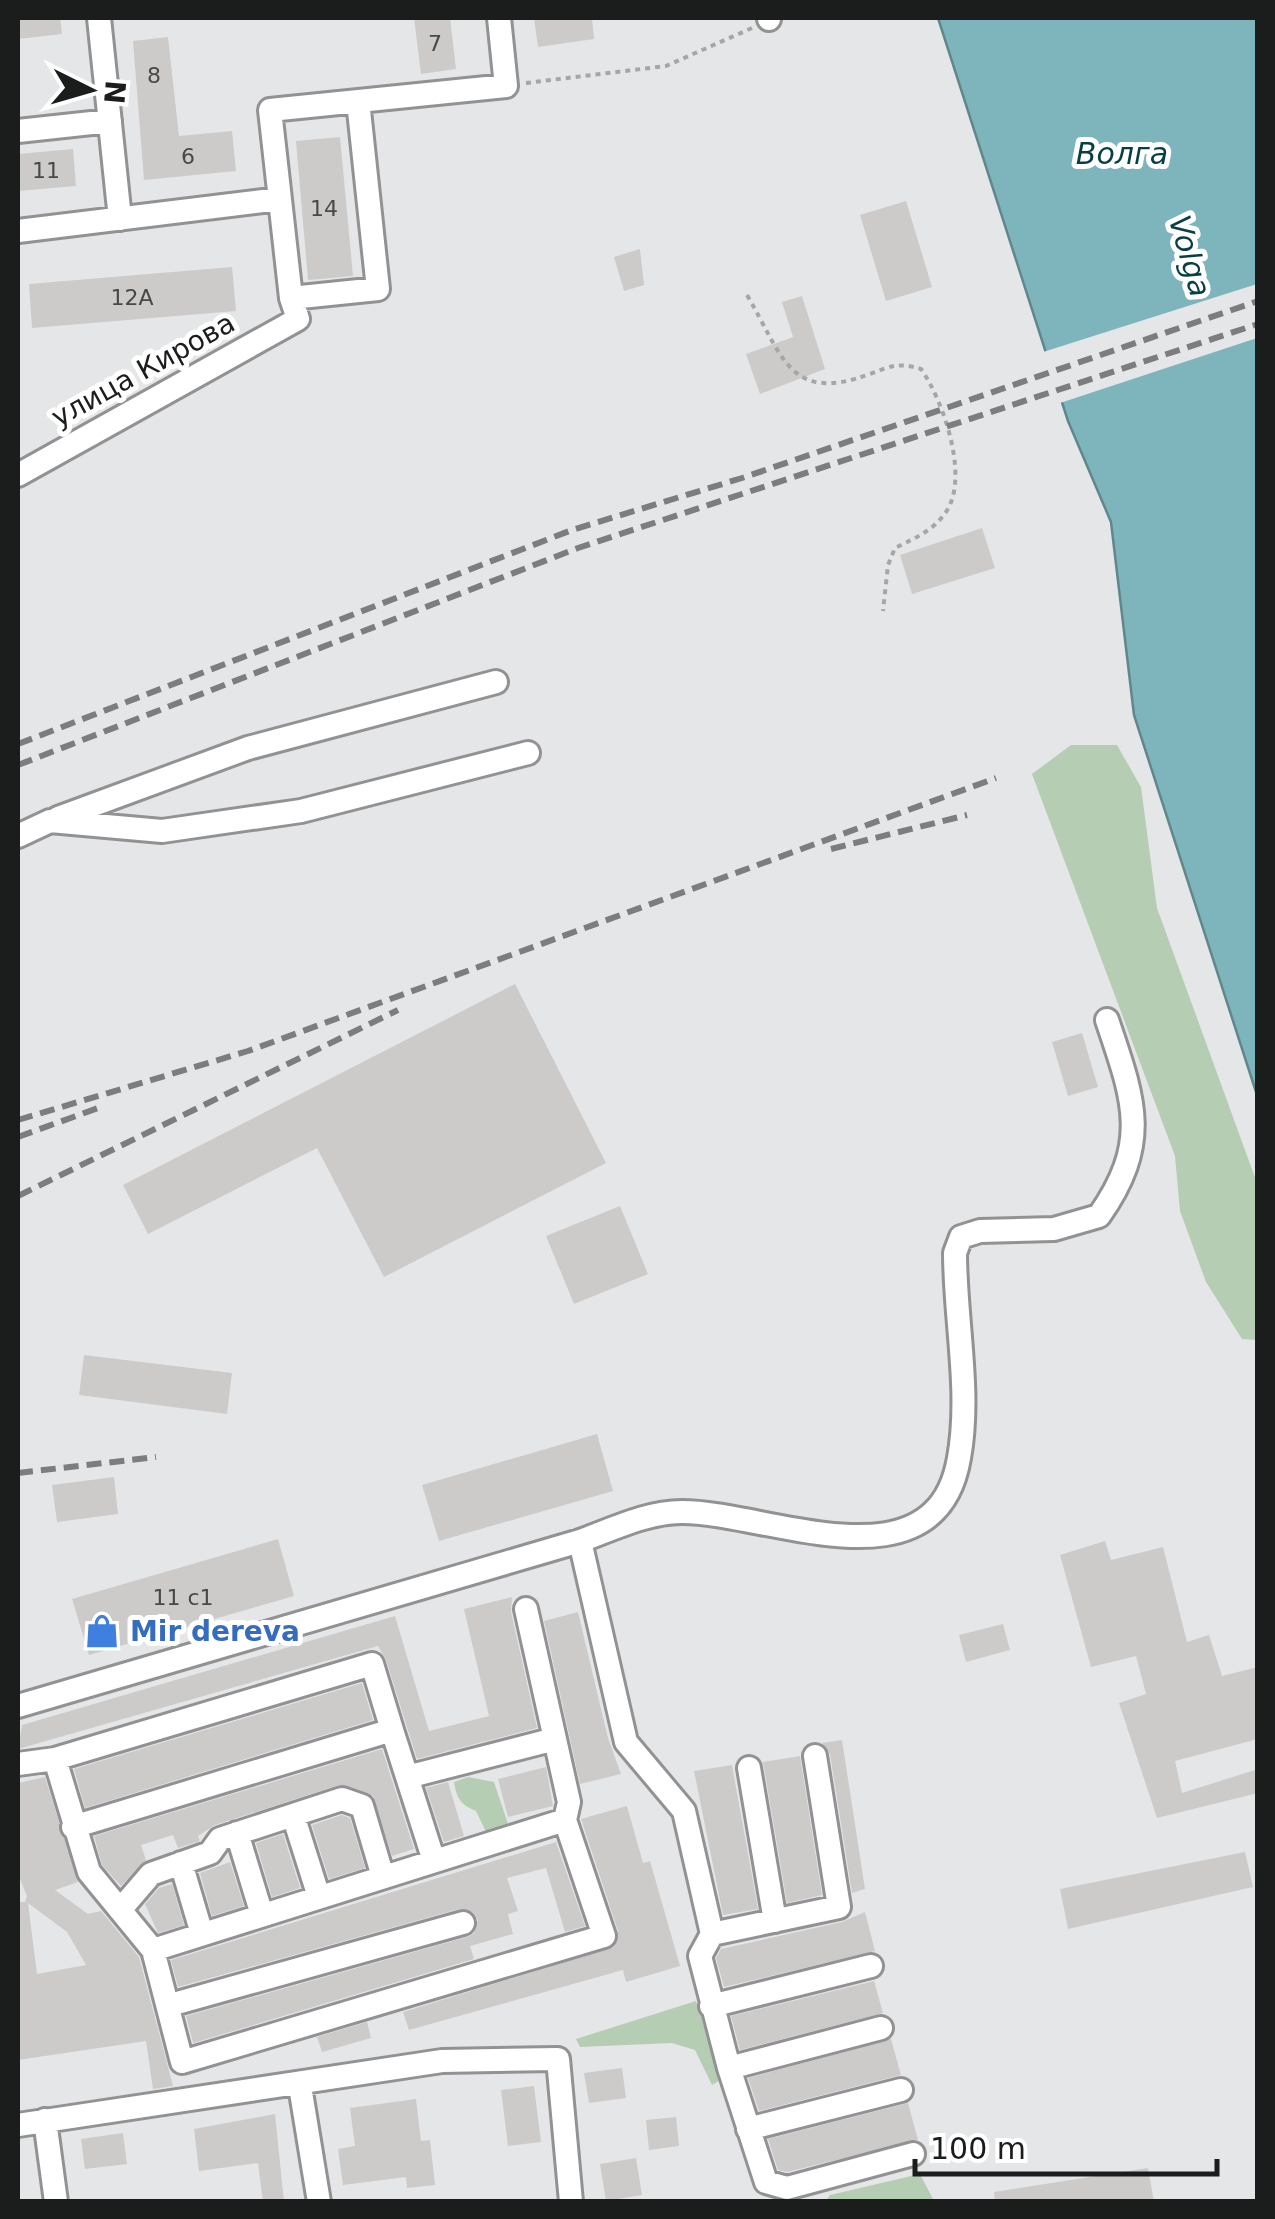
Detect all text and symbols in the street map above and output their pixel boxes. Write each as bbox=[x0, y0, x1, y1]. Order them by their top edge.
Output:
house number: 7 bbox=[428, 31, 442, 56]
north arrow bbox=[40, 40, 140, 140]
house number: 8 bbox=[147, 63, 161, 88]
text: N bbox=[97, 79, 132, 105]
water label: Волга bbox=[1076, 136, 1168, 171]
house number: 6 bbox=[181, 144, 195, 169]
house number: 11 bbox=[32, 158, 60, 183]
house number: 14 bbox=[310, 196, 338, 221]
water label: Volga bbox=[1162, 211, 1218, 301]
house number: 12А bbox=[110, 285, 154, 310]
street label: улица Кирова bbox=[46, 306, 240, 434]
house number: 11 с1 bbox=[152, 1585, 214, 1610]
shop icon: Mir dereva bbox=[83, 1612, 121, 1650]
place label: Mir dereva bbox=[130, 1615, 300, 1648]
scale bar bbox=[915, 2114, 1218, 2176]
text: 100 m bbox=[930, 2131, 1026, 2166]

